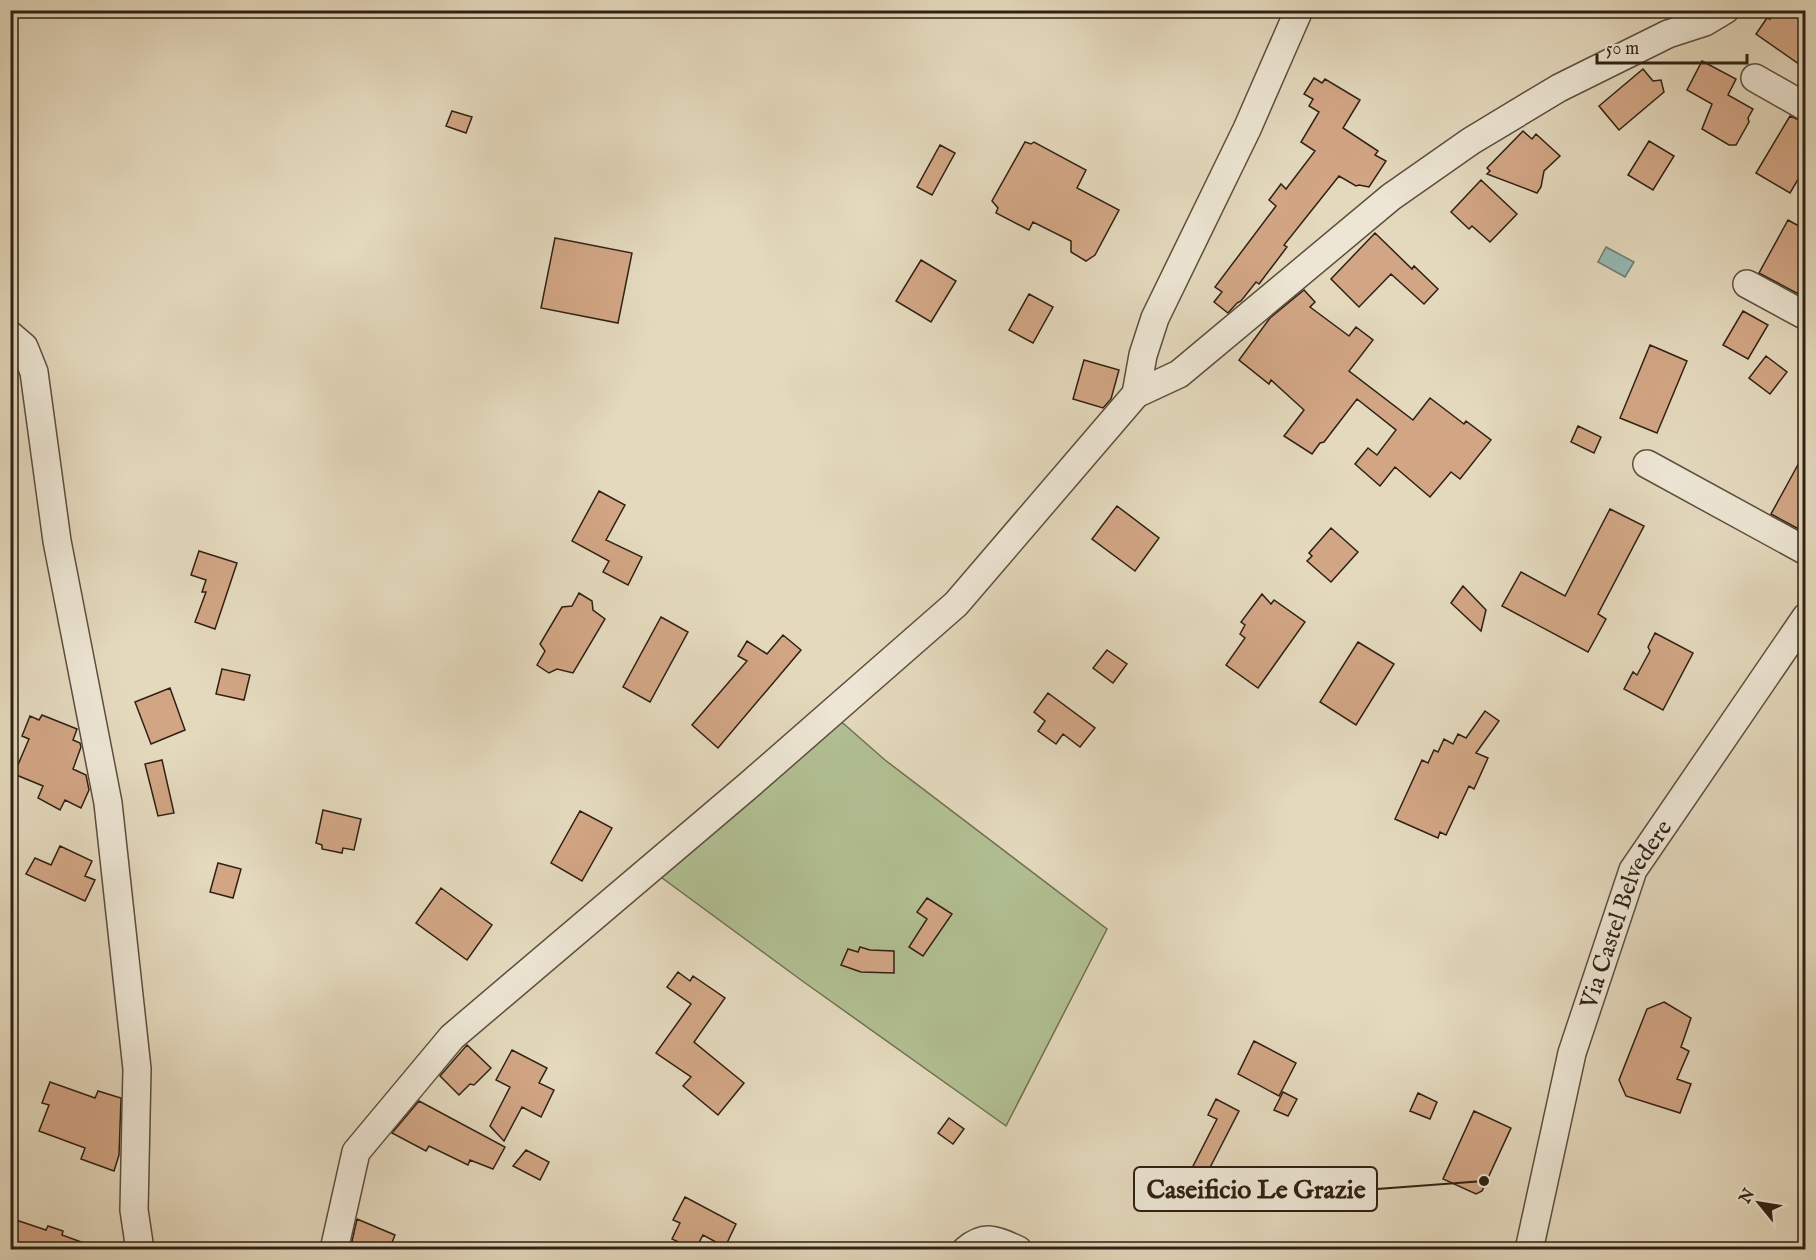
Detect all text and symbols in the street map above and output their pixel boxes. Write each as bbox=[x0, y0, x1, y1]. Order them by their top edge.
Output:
scale bar bbox=[1597, 27, 1747, 65]
text: 50 m bbox=[1606, 38, 1639, 61]
street label: Via Castel Belvedere bbox=[1574, 814, 1680, 1014]
callout: Caseificio Le Grazie bbox=[1134, 1167, 1377, 1211]
north arrow bbox=[1729, 1173, 1789, 1233]
text: Caseificio Le Grazie bbox=[1146, 1174, 1366, 1207]
text: N bbox=[1735, 1185, 1760, 1208]

